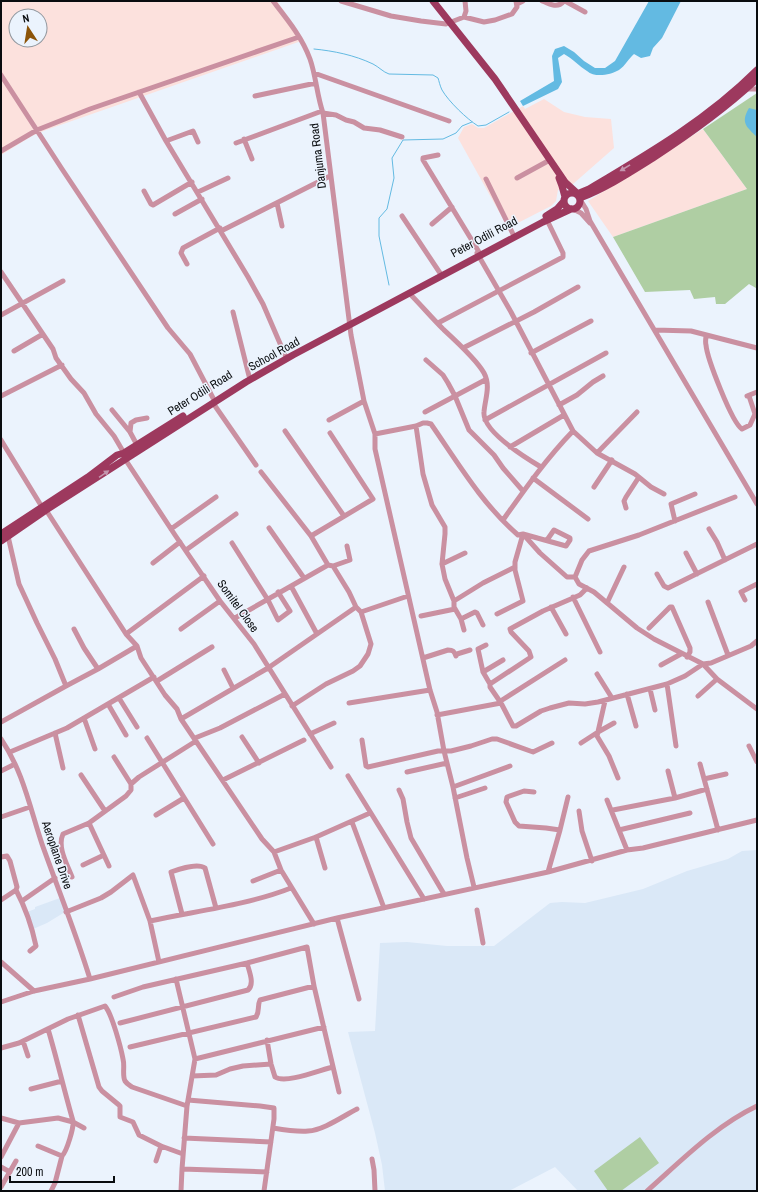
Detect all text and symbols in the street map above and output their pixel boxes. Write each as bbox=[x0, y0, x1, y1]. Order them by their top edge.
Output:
north arrow bbox=[8, 8, 48, 48]
text: N bbox=[21, 11, 31, 26]
street label: Danjuma Road bbox=[306, 122, 330, 190]
one-way arrow bbox=[619, 164, 631, 171]
street label: Peter Odili Road bbox=[448, 213, 520, 261]
street label: School Road bbox=[245, 333, 303, 375]
street label: Peter Odili Road bbox=[165, 367, 235, 419]
one-way arrow bbox=[99, 470, 109, 478]
street label: Somitel Close bbox=[214, 577, 262, 635]
street label: Aeroplane Drive bbox=[38, 818, 76, 891]
scale bar bbox=[10, 1158, 114, 1184]
text: 200 m bbox=[16, 1164, 43, 1180]

